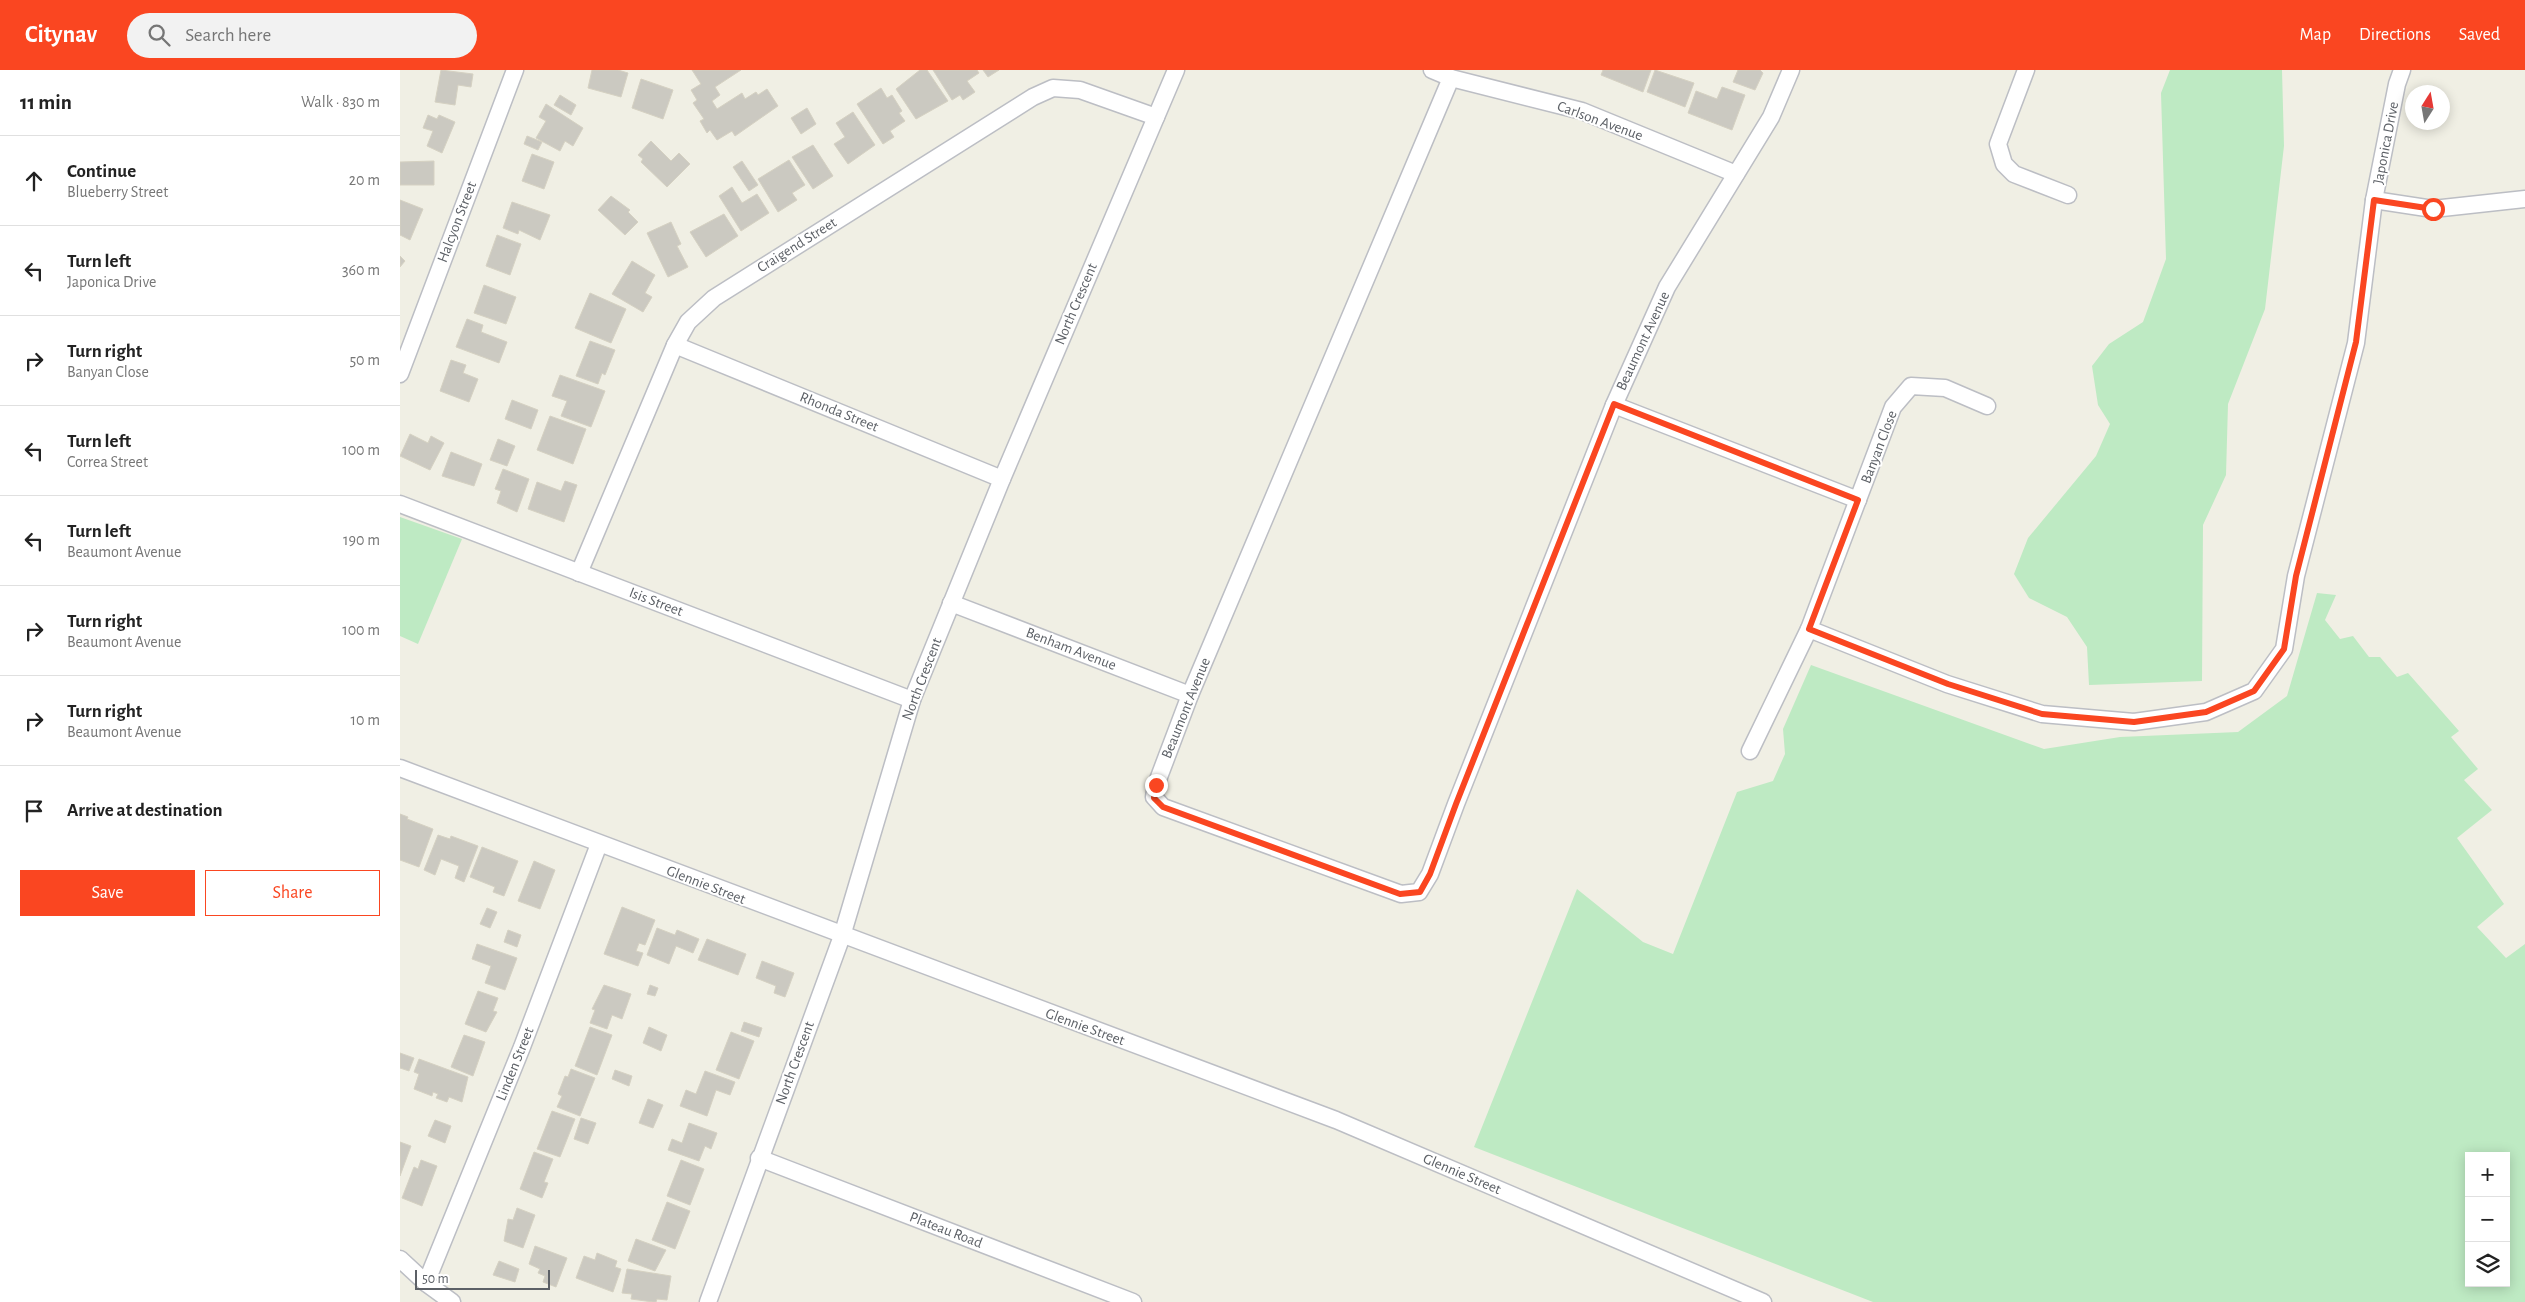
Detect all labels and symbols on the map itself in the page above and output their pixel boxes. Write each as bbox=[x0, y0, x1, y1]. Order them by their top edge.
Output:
north arrow bbox=[2405, 85, 2450, 130]
street label: Carlson Avenue bbox=[1555, 99, 1645, 143]
street label: Japonica Drive bbox=[2371, 100, 2401, 186]
street label: Halcyon Street bbox=[435, 179, 479, 265]
route start bbox=[2422, 198, 2445, 221]
street label: Craigend Street bbox=[755, 215, 839, 275]
street label: North Crescent bbox=[1052, 261, 1100, 347]
street label: Beaumont Avenue bbox=[1614, 289, 1672, 393]
street label: Rhonda Street bbox=[798, 389, 881, 435]
street label: Banyan Close bbox=[1858, 408, 1900, 486]
street label: Isis Street bbox=[627, 585, 685, 619]
street label: Benham Avenue bbox=[1024, 625, 1118, 673]
street label: North Crescent bbox=[899, 635, 945, 722]
street label: Beaumont Avenue bbox=[1159, 655, 1213, 761]
route end bbox=[1145, 774, 1168, 797]
street label: Glennie Street bbox=[665, 863, 748, 907]
street label: Glennie Street bbox=[1043, 1006, 1127, 1048]
street label: North Crescent bbox=[773, 1019, 817, 1106]
street label: Linden Street bbox=[493, 1025, 537, 1103]
street label: Glennie Street bbox=[1421, 1151, 1503, 1197]
street label: Plateau Road bbox=[907, 1209, 985, 1251]
scale bar bbox=[415, 1267, 550, 1290]

